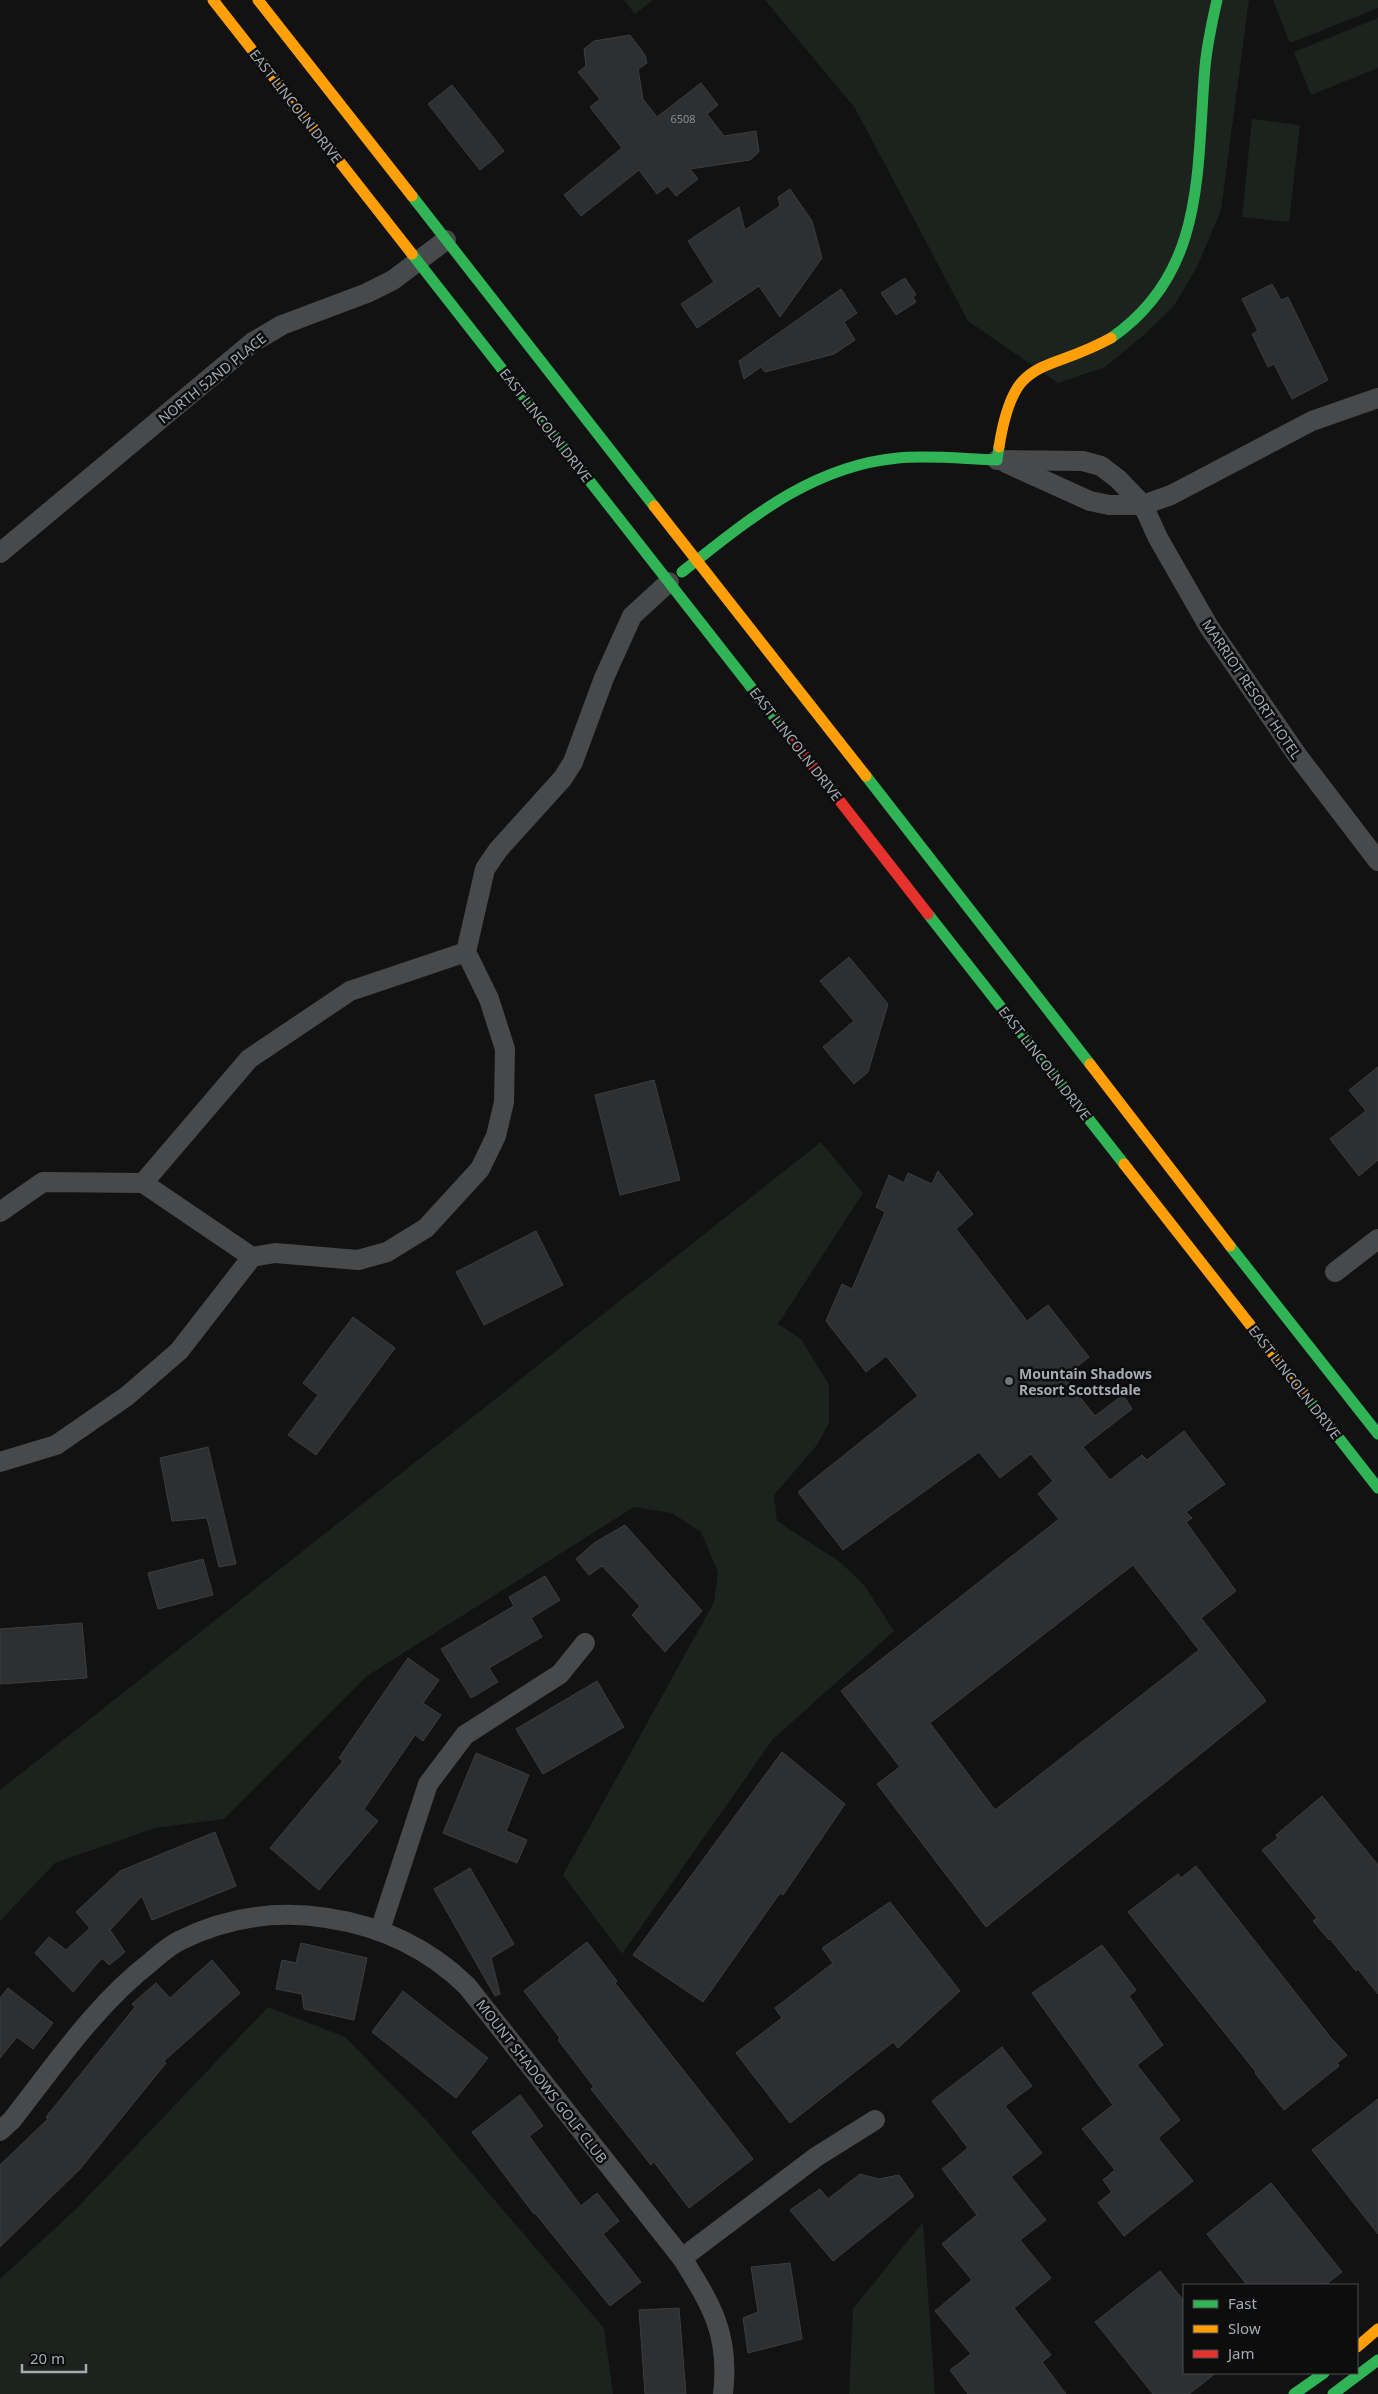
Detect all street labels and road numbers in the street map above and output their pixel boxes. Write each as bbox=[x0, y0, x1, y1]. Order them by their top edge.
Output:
street label: EAST LINCOLN DRIVE bbox=[246, 45, 346, 167]
street label: NORTH 52ND PLACE bbox=[154, 329, 270, 427]
street label: EAST LINCOLN DRIVE bbox=[496, 364, 596, 486]
street label: MARRIOT RESORT HOTEL bbox=[1198, 615, 1306, 763]
street label: EAST LINCOLN DRIVE bbox=[746, 683, 846, 805]
street label: EAST LINCOLN DRIVE bbox=[995, 1002, 1095, 1124]
street label: EAST LINCOLN DRIVE bbox=[1245, 1321, 1345, 1443]
street label: MOUNT SHADOWS GOLF CLUB bbox=[472, 1995, 612, 2167]

